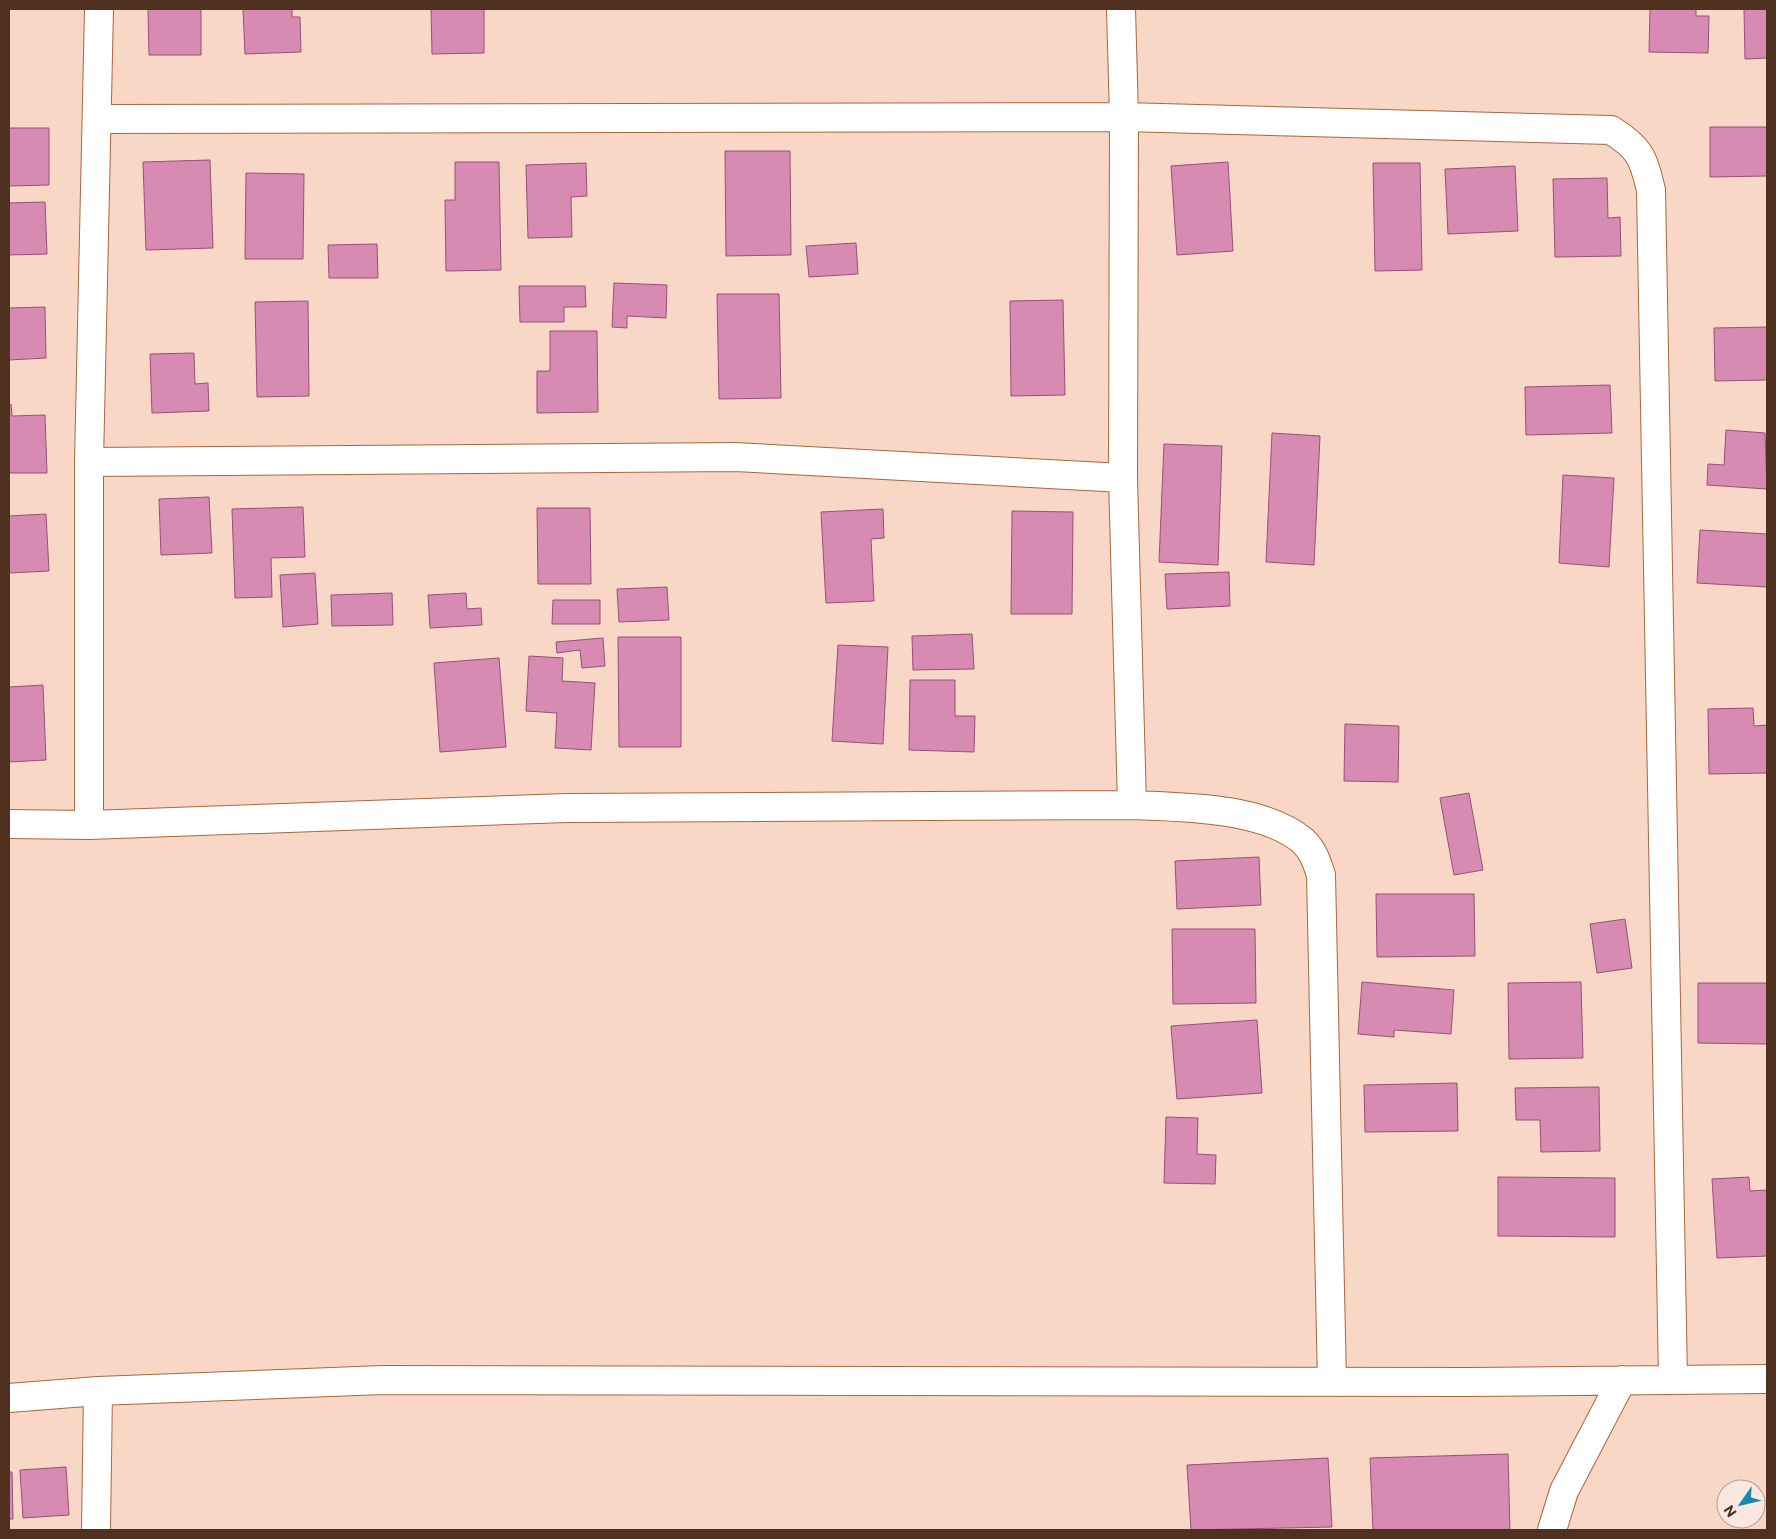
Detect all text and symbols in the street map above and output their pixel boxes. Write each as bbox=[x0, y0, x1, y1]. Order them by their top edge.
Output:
north arrow bbox=[1716, 1479, 1766, 1529]
text: N bbox=[1720, 1502, 1740, 1521]

